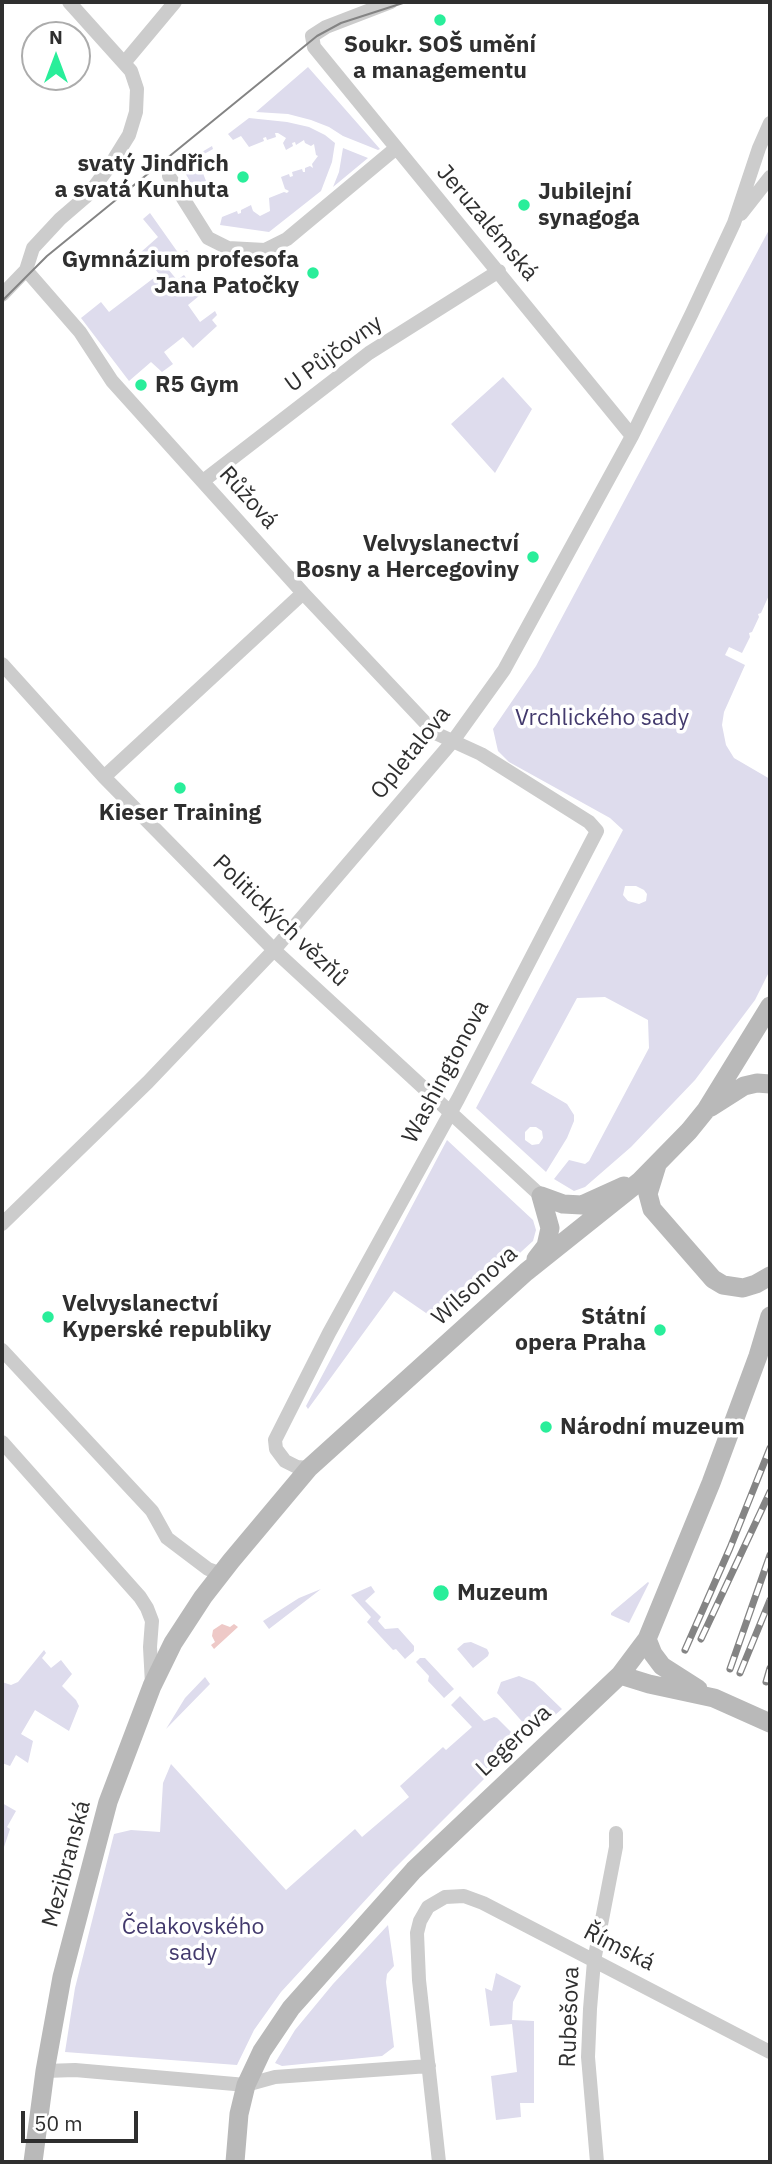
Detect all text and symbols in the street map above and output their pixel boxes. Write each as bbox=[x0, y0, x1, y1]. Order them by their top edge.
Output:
marker: Soukr. SOŠ umění a managementu bbox=[432, 12, 448, 28]
north arrow bbox=[21, 21, 91, 91]
text: N bbox=[49, 25, 63, 49]
place label: Soukr. SOŠ umění a managementu bbox=[344, 31, 536, 85]
place label: svatý Jindřich a svatá Kunhuta bbox=[54, 150, 229, 204]
street label: Jeruzalémská bbox=[430, 159, 544, 287]
marker: svatý Jindřich a svatá Kunhuta bbox=[235, 169, 251, 185]
place label: Jubilejní synagoga bbox=[538, 178, 640, 232]
marker: Jubilejní synagoga bbox=[516, 197, 532, 213]
place label: Gymnázium profesofa Jana Patočky bbox=[62, 246, 299, 300]
marker: Gymnázium profesofa Jana Patočky bbox=[305, 265, 321, 281]
street label: U Půjčovny bbox=[280, 309, 388, 399]
place label: R5 Gym bbox=[155, 371, 239, 399]
marker: R5 Gym bbox=[133, 377, 149, 393]
street label: Růžová bbox=[213, 461, 283, 535]
place label: Velvyslanectví Bosny a Hercegoviny bbox=[296, 530, 519, 584]
marker: Velvyslanectví Bosny a Hercegoviny bbox=[525, 549, 541, 565]
street label: Opletalova bbox=[365, 701, 457, 805]
park label: Vrchlického sady bbox=[515, 704, 689, 732]
marker: Kieser Training bbox=[172, 780, 188, 796]
place label: Kieser Training bbox=[99, 799, 261, 827]
street label: Politických vězňů bbox=[206, 849, 354, 993]
street label: Washingtonova bbox=[397, 996, 495, 1148]
street label: Wilsonova bbox=[426, 1240, 524, 1332]
place label: Velvyslanectví Kyperské republiky bbox=[62, 1290, 271, 1344]
place label: Státní opera Praha bbox=[515, 1303, 646, 1357]
marker: Velvyslanectví Kyperské republiky bbox=[40, 1309, 56, 1325]
marker: Státní opera Praha bbox=[652, 1322, 668, 1338]
place label: Národní muzeum bbox=[560, 1413, 745, 1441]
marker: Národní muzeum bbox=[538, 1419, 554, 1435]
place label: Muzeum bbox=[457, 1579, 548, 1607]
marker: Muzeum bbox=[431, 1583, 451, 1603]
street label: Legerova bbox=[471, 1699, 557, 1783]
street label: Mezibranská bbox=[37, 1798, 97, 1930]
park label: Čelakovského sady bbox=[122, 1913, 264, 1967]
street label: Římská bbox=[579, 1918, 659, 1978]
street label: Rubešova bbox=[554, 1966, 586, 2068]
scale bar bbox=[24, 2098, 142, 2142]
text: 50 m bbox=[34, 2109, 83, 2137]

